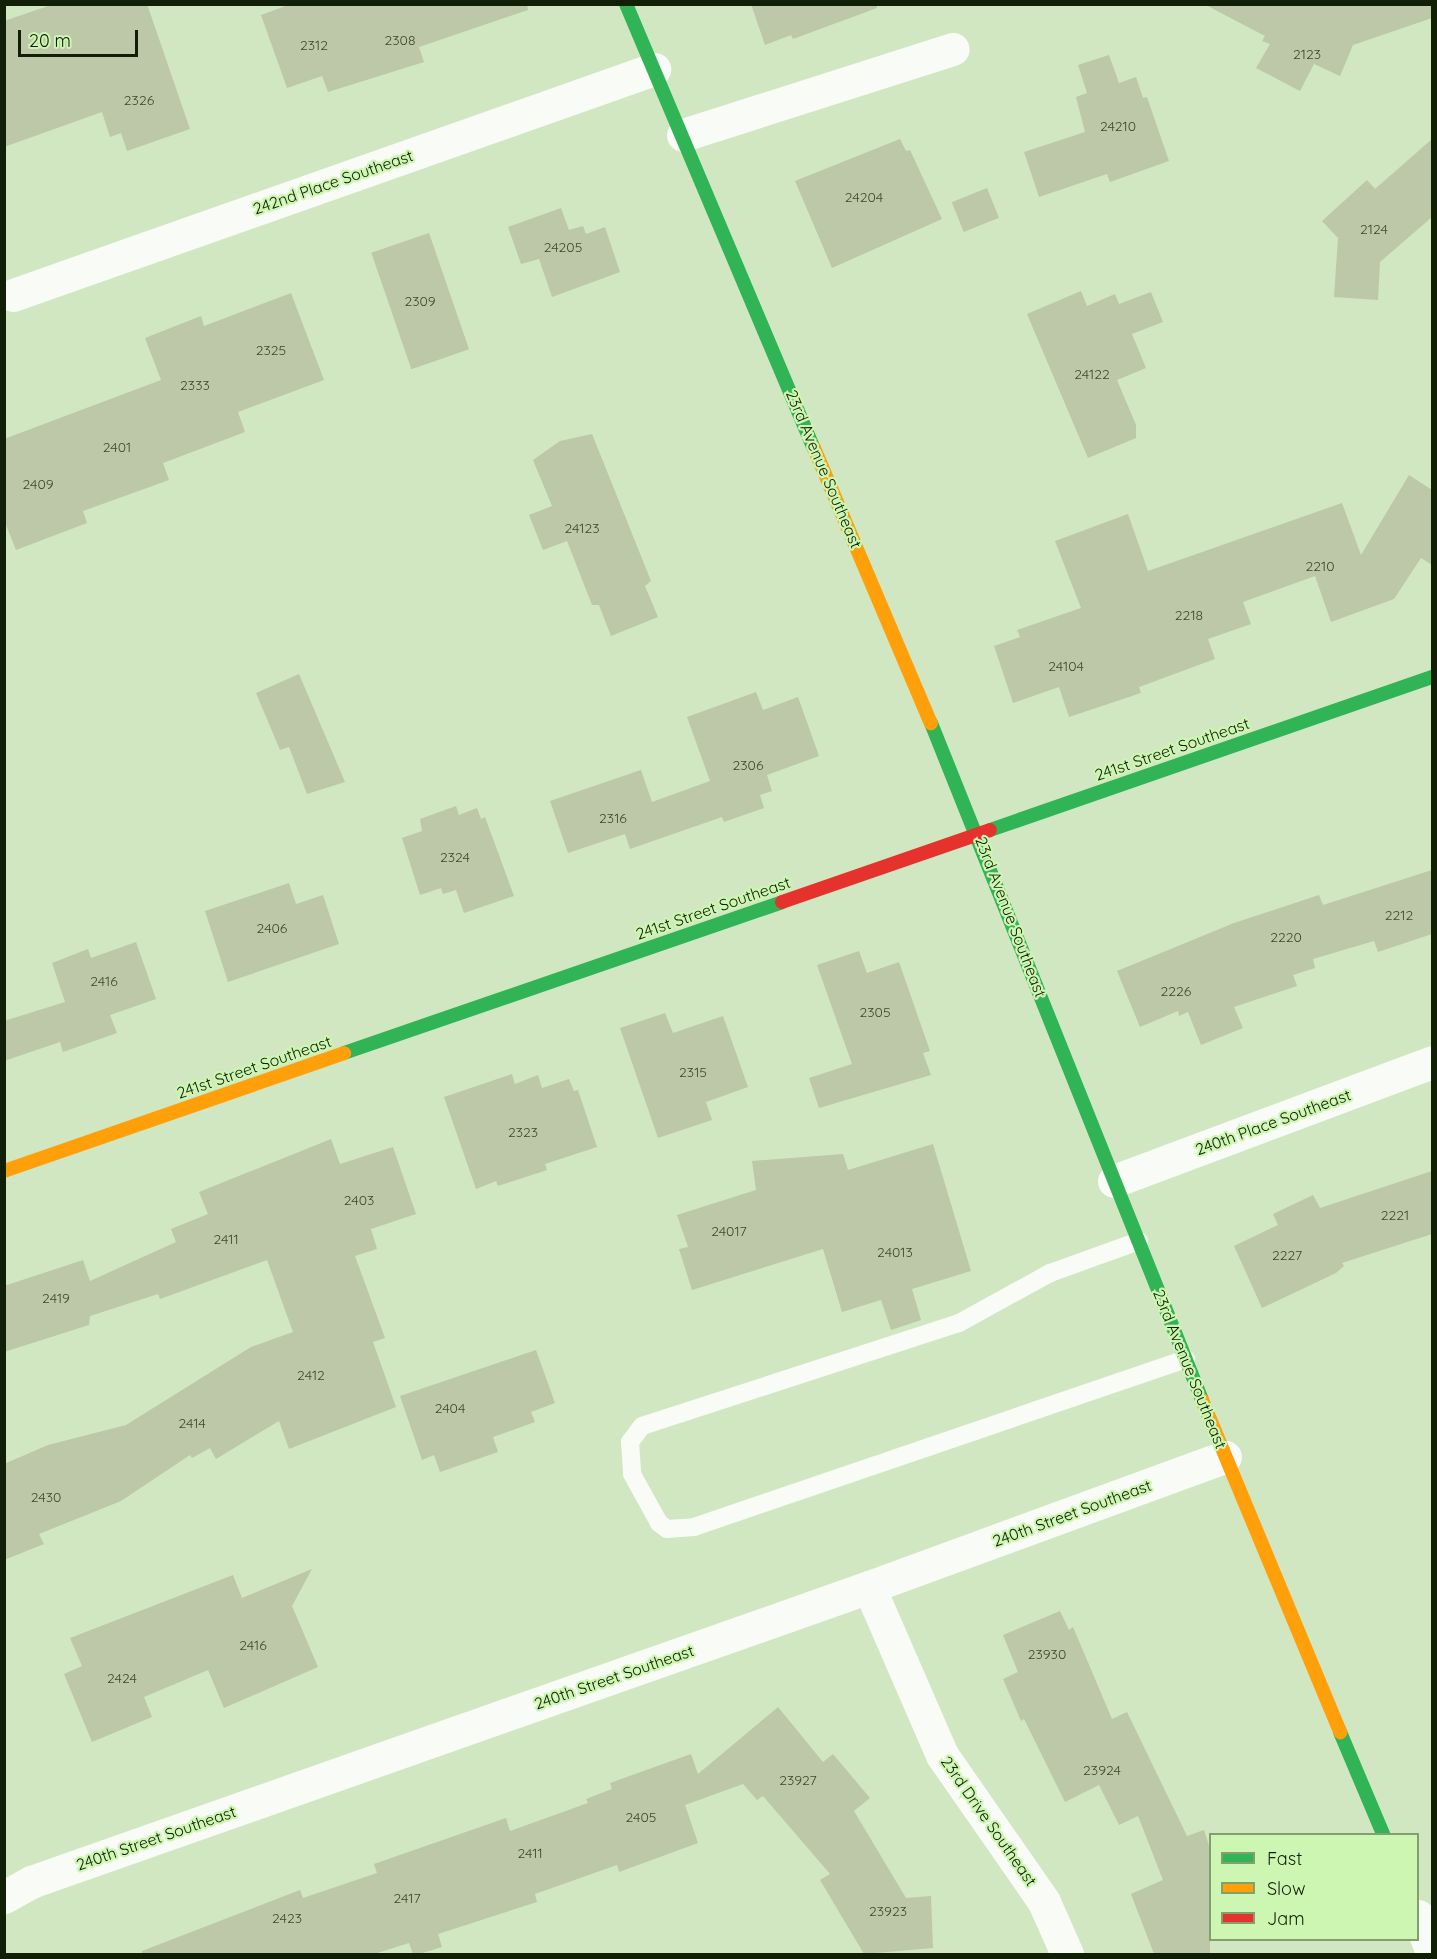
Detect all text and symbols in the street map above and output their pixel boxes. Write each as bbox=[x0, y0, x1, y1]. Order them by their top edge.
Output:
scale bar bbox=[21, 18, 141, 56]
text: 20 m bbox=[29, 29, 71, 52]
house number: 2308 bbox=[385, 32, 415, 48]
house number: 2312 bbox=[300, 37, 328, 53]
house number: 2123 bbox=[1293, 46, 1321, 62]
house number: 2326 bbox=[124, 92, 154, 108]
house number: 24210 bbox=[1100, 118, 1136, 134]
street label: 242nd Place Southeast bbox=[251, 146, 415, 218]
house number: 24204 bbox=[845, 189, 883, 205]
house number: 2124 bbox=[1360, 221, 1388, 237]
house number: 24205 bbox=[544, 239, 582, 255]
house number: 2309 bbox=[404, 293, 436, 309]
house number: 2325 bbox=[256, 342, 286, 358]
house number: 24122 bbox=[1074, 366, 1110, 382]
house number: 2333 bbox=[180, 377, 210, 393]
street label: 23rd Avenue Southeast bbox=[782, 387, 866, 551]
house number: 2401 bbox=[103, 439, 131, 455]
house number: 2409 bbox=[22, 476, 54, 492]
house number: 24123 bbox=[564, 520, 600, 536]
house number: 2210 bbox=[1305, 558, 1335, 574]
house number: 2218 bbox=[1175, 607, 1203, 623]
house number: 24104 bbox=[1048, 658, 1084, 674]
street label: 241st Street Southeast bbox=[1092, 714, 1252, 784]
house number: 2306 bbox=[733, 757, 763, 773]
house number: 2316 bbox=[599, 810, 627, 826]
street label: 23rd Avenue Southeast bbox=[972, 834, 1050, 1000]
house number: 2324 bbox=[440, 849, 470, 865]
street label: 241st Street Southeast bbox=[633, 873, 793, 943]
house number: 2212 bbox=[1385, 907, 1413, 923]
house number: 2406 bbox=[257, 920, 287, 936]
house number: 2220 bbox=[1270, 929, 1302, 945]
house number: 2416 bbox=[90, 973, 118, 989]
house number: 2226 bbox=[1161, 983, 1191, 999]
house number: 2305 bbox=[859, 1004, 891, 1020]
street label: 241st Street Southeast bbox=[174, 1032, 334, 1102]
house number: 2315 bbox=[679, 1064, 707, 1080]
street label: 240th Place Southeast bbox=[1193, 1085, 1353, 1159]
house number: 2323 bbox=[508, 1124, 538, 1140]
house number: 2403 bbox=[344, 1192, 374, 1208]
house number: 2221 bbox=[1381, 1207, 1409, 1223]
house number: 24017 bbox=[711, 1223, 747, 1239]
house number: 2411 bbox=[213, 1231, 239, 1247]
house number: 24013 bbox=[877, 1244, 913, 1260]
house number: 2227 bbox=[1272, 1247, 1302, 1263]
street label: 23rd Avenue Southeast bbox=[1149, 1286, 1231, 1452]
house number: 2419 bbox=[42, 1290, 70, 1306]
house number: 2412 bbox=[297, 1367, 325, 1383]
house number: 2404 bbox=[435, 1400, 465, 1416]
house number: 2414 bbox=[178, 1415, 206, 1431]
street label: 240th Street Southeast bbox=[990, 1475, 1154, 1551]
house number: 2430 bbox=[31, 1489, 61, 1505]
house number: 2416 bbox=[239, 1637, 267, 1653]
street label: 240th Street Southeast bbox=[532, 1641, 696, 1713]
house number: 23930 bbox=[1028, 1646, 1066, 1662]
house number: 2424 bbox=[107, 1670, 137, 1686]
street label: 23rd Drive Southeast bbox=[937, 1752, 1041, 1890]
house number: 23924 bbox=[1083, 1762, 1121, 1778]
house number: 23927 bbox=[779, 1772, 817, 1788]
street label: 240th Street Southeast bbox=[74, 1802, 238, 1874]
house number: 2405 bbox=[626, 1809, 656, 1825]
legend bbox=[1209, 1833, 1419, 1941]
house number: 2411 bbox=[517, 1845, 543, 1861]
text: Fast bbox=[1267, 1847, 1302, 1870]
text: Slow bbox=[1267, 1877, 1305, 1900]
house number: 2417 bbox=[393, 1890, 421, 1906]
house number: 23923 bbox=[869, 1903, 907, 1919]
text: Jam bbox=[1267, 1907, 1305, 1930]
house number: 2423 bbox=[272, 1910, 302, 1926]

